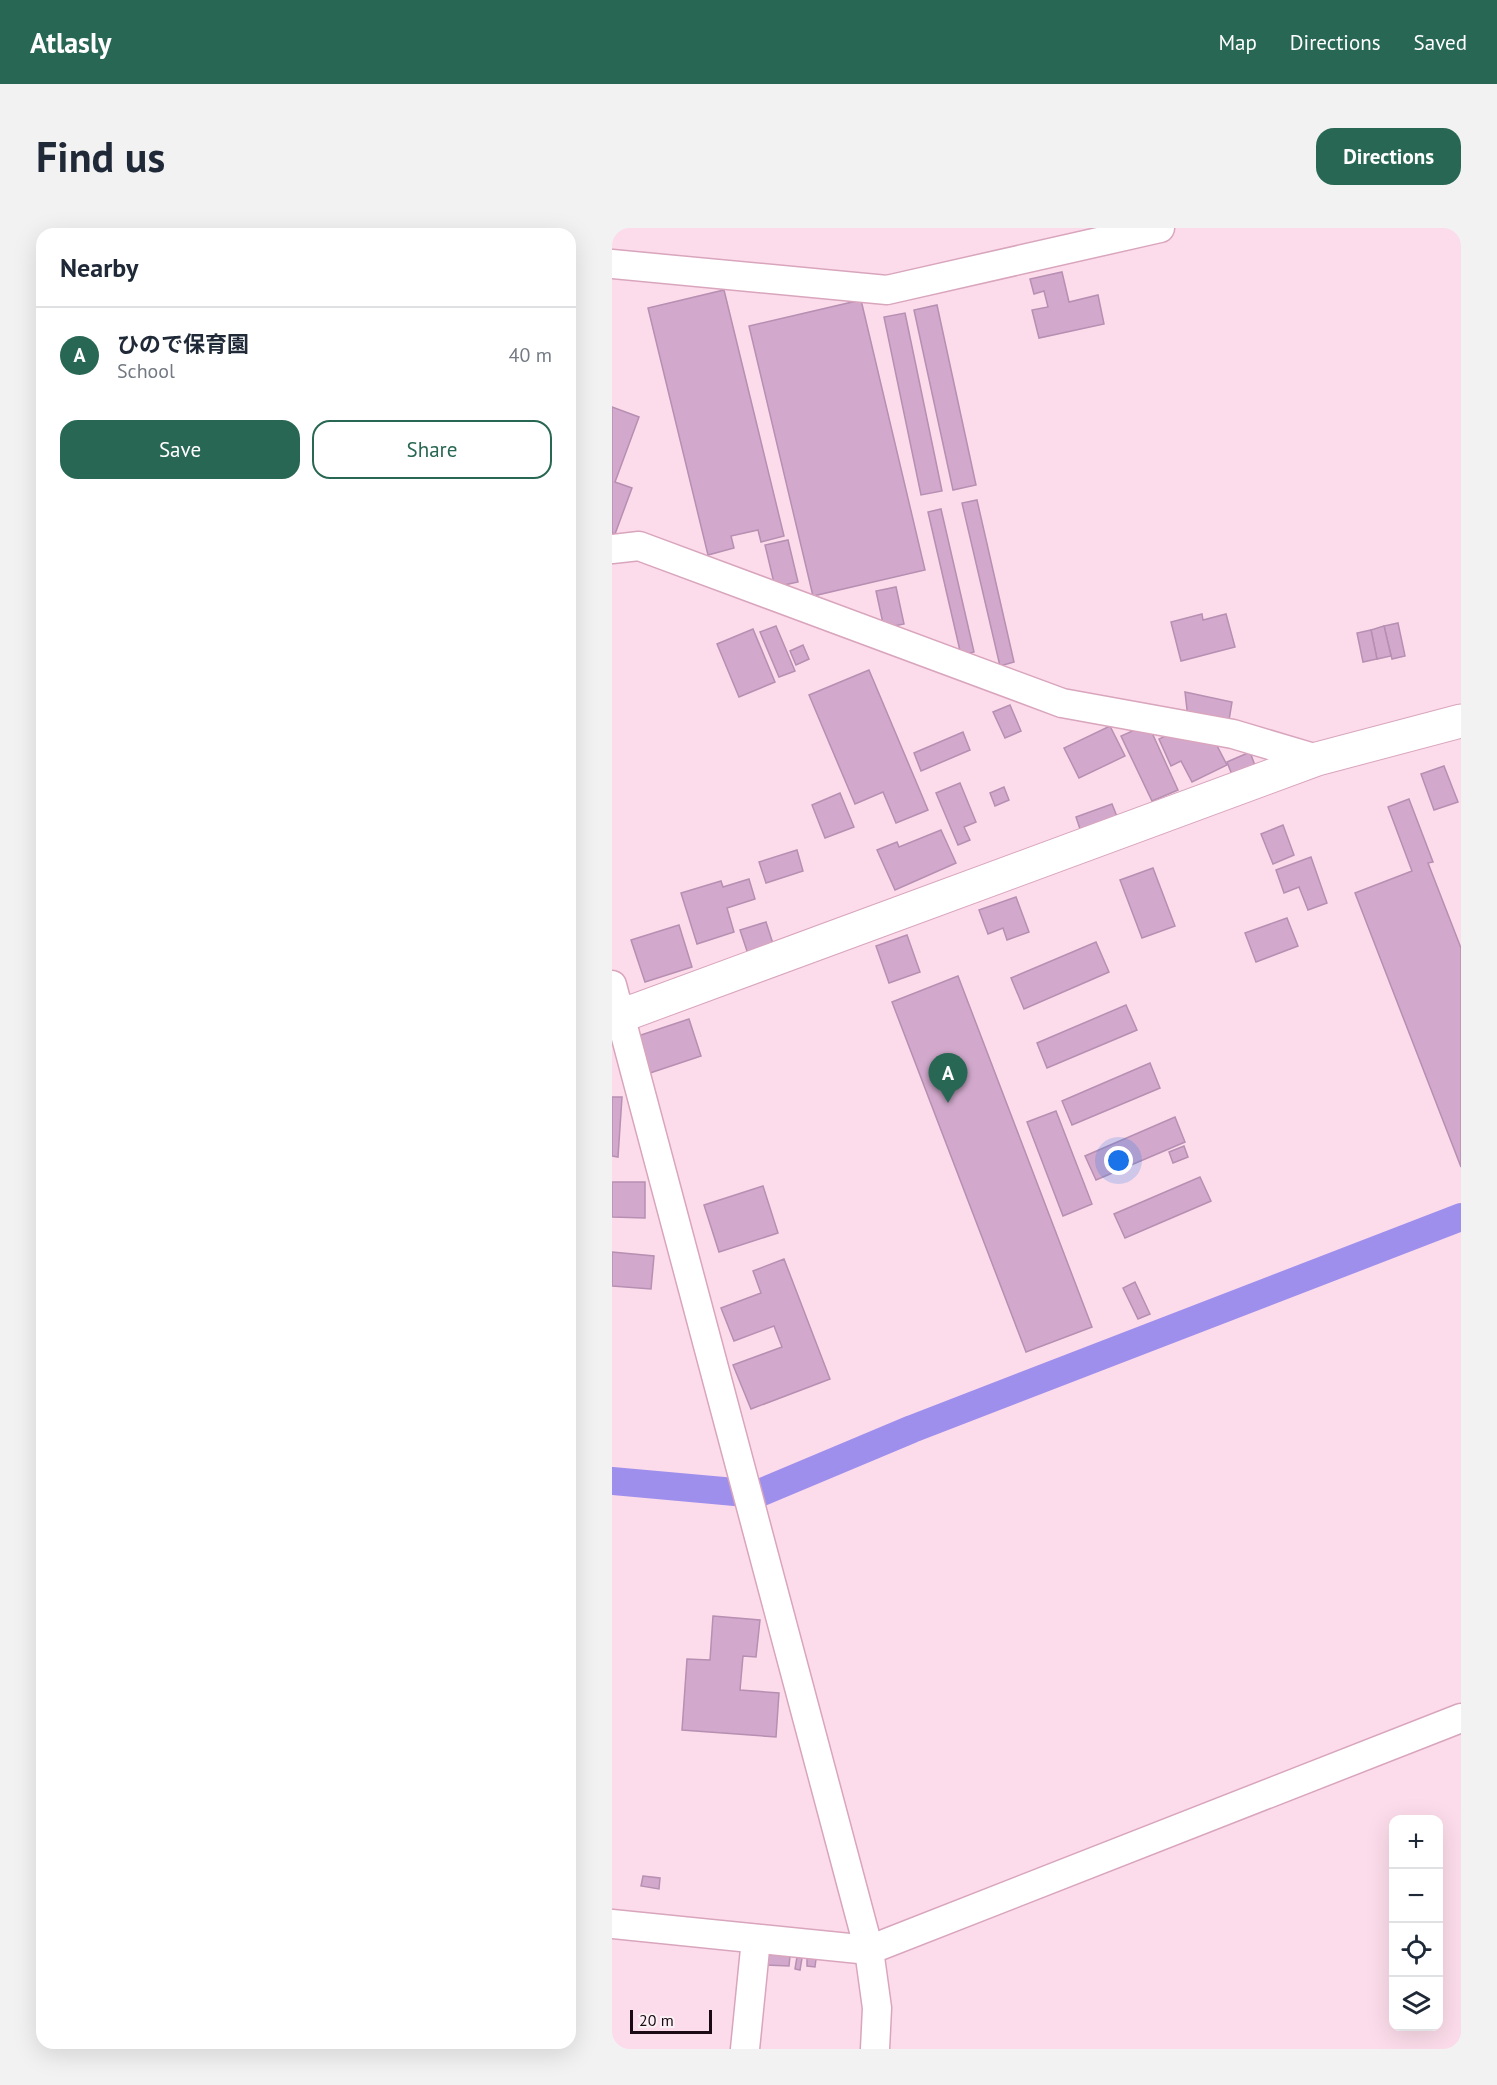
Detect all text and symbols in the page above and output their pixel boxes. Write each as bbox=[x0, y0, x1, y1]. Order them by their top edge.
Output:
text: Atlasly bbox=[30, 24, 112, 61]
text: Map bbox=[1218, 29, 1257, 56]
text: Directions bbox=[1290, 29, 1381, 56]
text: Saved bbox=[1414, 29, 1467, 56]
button: Directions bbox=[1316, 128, 1461, 185]
text: Find us bbox=[36, 129, 165, 184]
text: Nearby bbox=[60, 251, 138, 284]
text: ひので保育園 bbox=[117, 330, 249, 358]
text: A bbox=[73, 342, 86, 368]
text: 40 m bbox=[509, 342, 552, 368]
text: School bbox=[117, 358, 175, 384]
button: Save bbox=[60, 420, 300, 479]
button: Share bbox=[312, 420, 552, 479]
pin: A bbox=[928, 1054, 968, 1103]
your location bbox=[1104, 1146, 1133, 1175]
map controls bbox=[1389, 1815, 1443, 2031]
button: + bbox=[1389, 1815, 1443, 1869]
button: − bbox=[1389, 1869, 1443, 1923]
button: locate bbox=[1389, 1923, 1443, 1977]
button: layers bbox=[1389, 1977, 1443, 2031]
scale bar bbox=[630, 2007, 712, 2034]
text: 20 m bbox=[639, 2010, 674, 2030]

